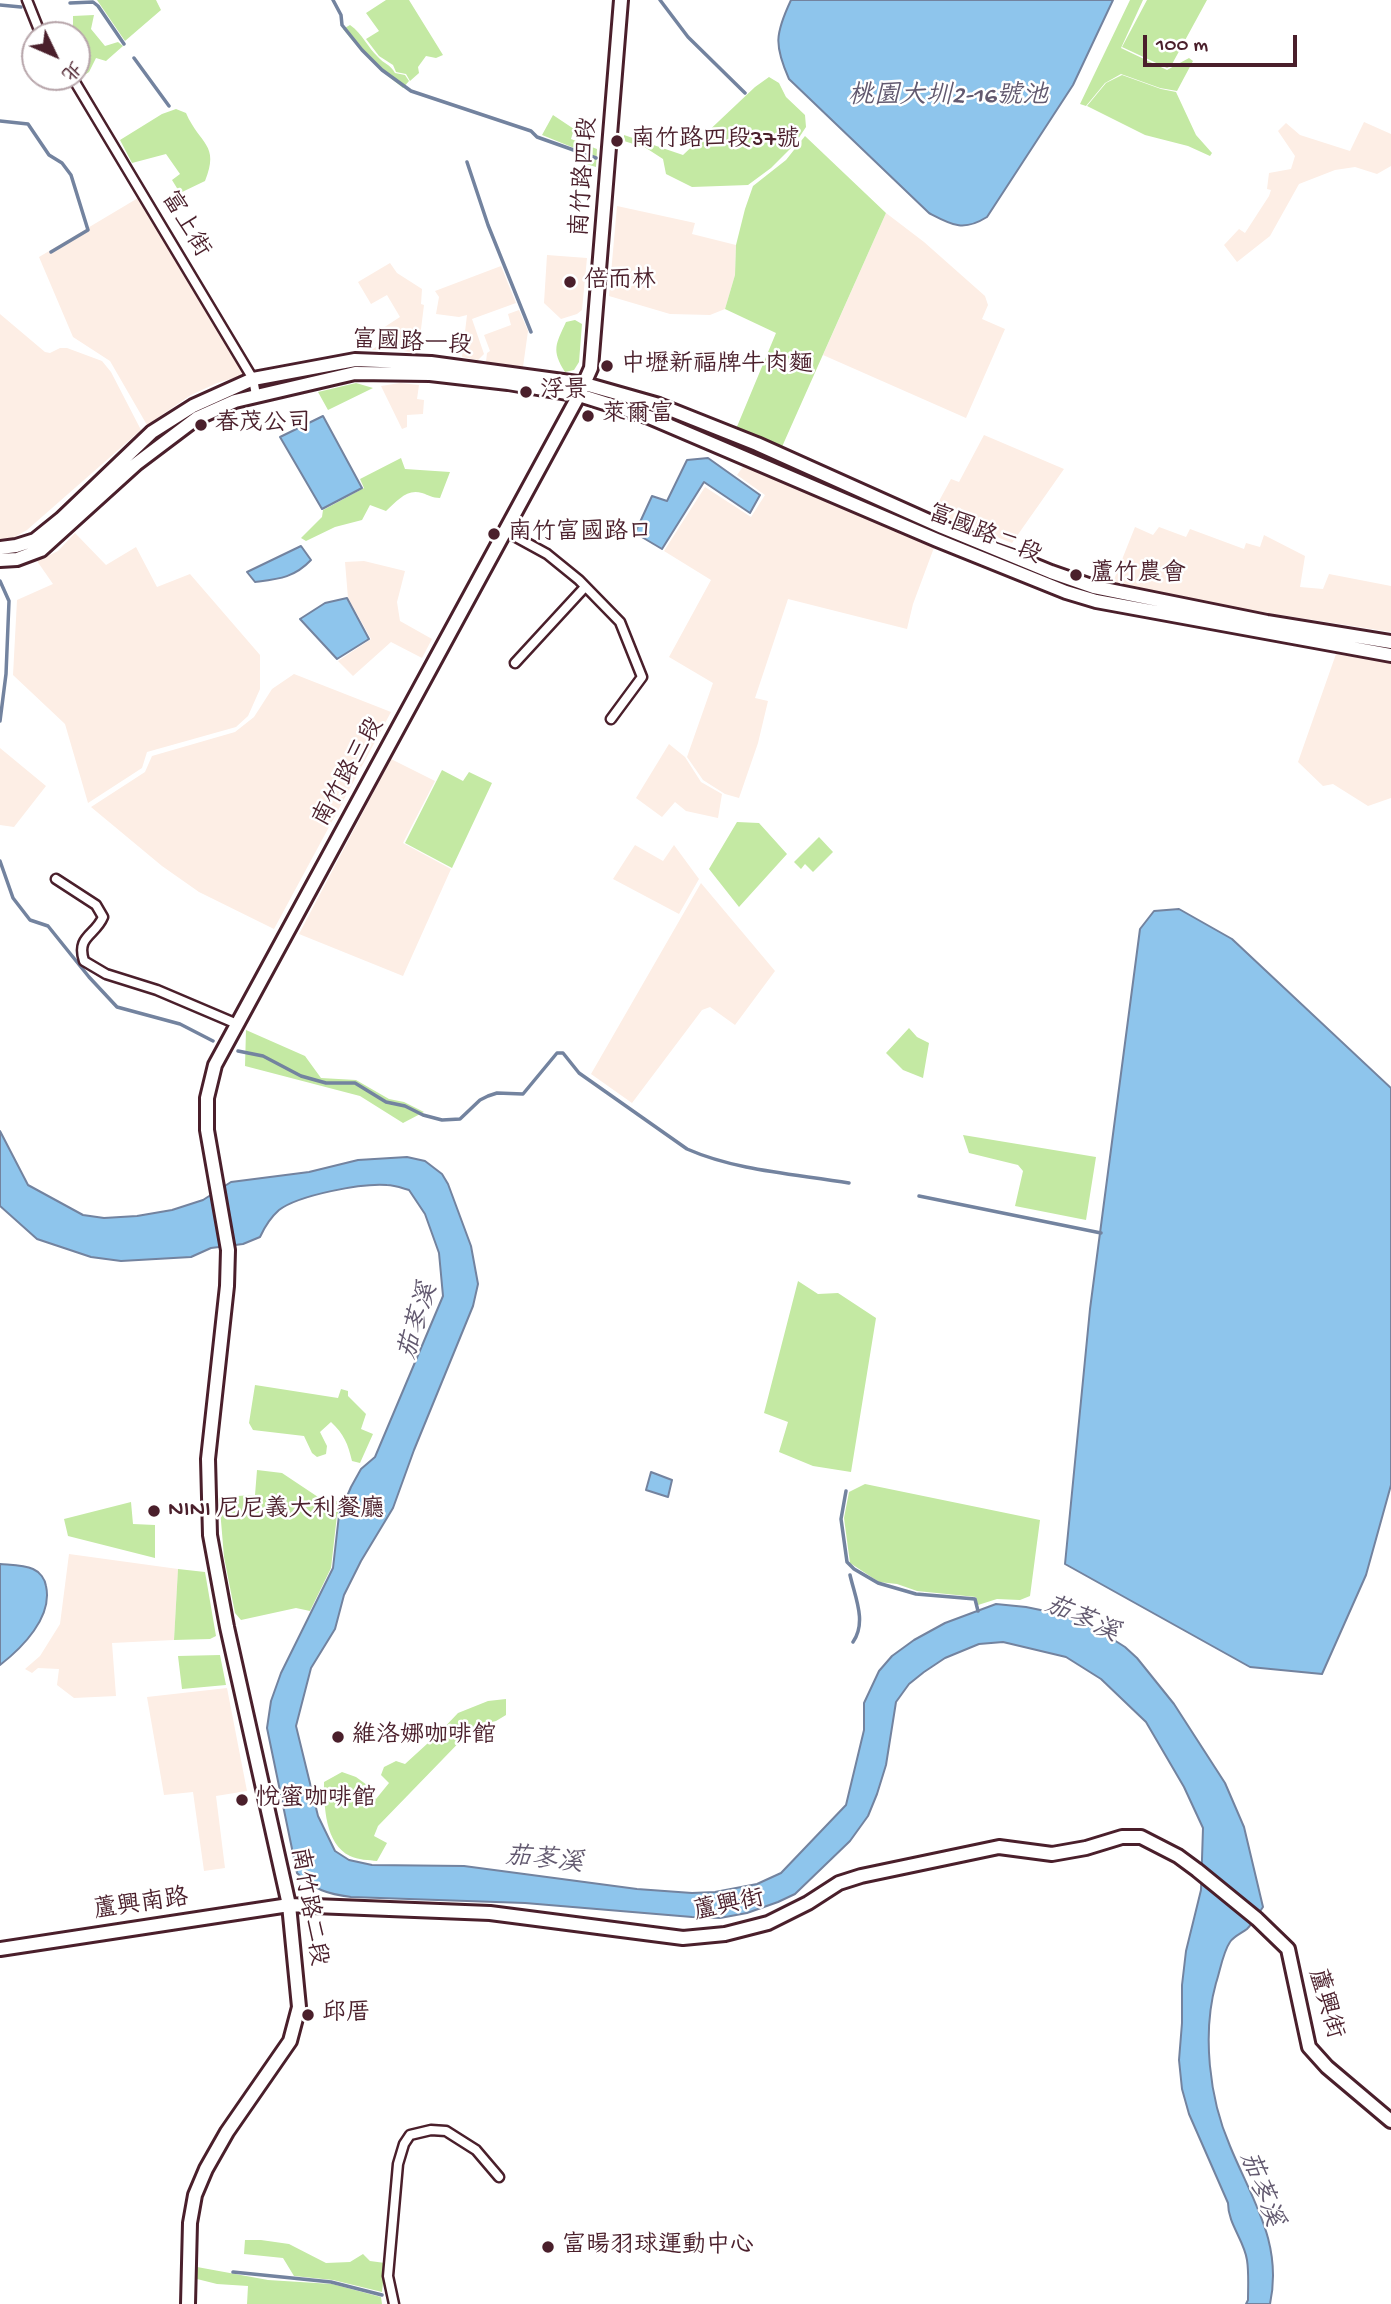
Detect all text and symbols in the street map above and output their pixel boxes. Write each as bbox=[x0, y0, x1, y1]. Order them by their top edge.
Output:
north arrow bbox=[21, 21, 91, 91]
scale bar bbox=[1146, 21, 1300, 65]
text: 100 m bbox=[1156, 34, 1208, 59]
text: 北 bbox=[55, 55, 85, 84]
water label: 桃園大圳2-16號池 bbox=[848, 82, 1048, 114]
street label: 南竹路四段 bbox=[567, 116, 605, 238]
place label: 南竹路四段37號 bbox=[631, 127, 800, 155]
marker: 南竹路四段37號 bbox=[609, 133, 625, 149]
street label: 富上街 bbox=[153, 187, 215, 263]
place label: 倍而林 bbox=[584, 268, 656, 296]
marker: 倍而林 bbox=[562, 274, 578, 290]
street label: 富國路一段 bbox=[351, 327, 473, 363]
place label: 中壢新福牌牛肉麵 bbox=[621, 352, 813, 380]
marker: 中壢新福牌牛肉麵 bbox=[599, 358, 615, 374]
place label: 浮景 bbox=[540, 378, 588, 406]
marker: 浮景 bbox=[518, 384, 534, 400]
place label: 萊爾富 bbox=[602, 402, 674, 430]
marker: 萊爾富 bbox=[580, 408, 596, 424]
place label: 春茂公司 bbox=[215, 411, 311, 439]
marker: 春茂公司 bbox=[193, 417, 209, 433]
street label: 富國路二段 bbox=[923, 500, 1045, 572]
place label: 南竹富國路口 bbox=[508, 520, 652, 548]
marker: 南竹富國路口 bbox=[486, 526, 502, 542]
place label: 蘆竹農會 bbox=[1090, 561, 1186, 589]
marker: 蘆竹農會 bbox=[1068, 567, 1084, 583]
street label: 南竹路三段 bbox=[308, 714, 392, 832]
water label: 茄苳溪 bbox=[394, 1280, 446, 1364]
place label: NINI 尼尼義大利餐廳 bbox=[168, 1497, 385, 1525]
marker: NINI 尼尼義大利餐廳 bbox=[146, 1503, 162, 1519]
water label: 茄苳溪 bbox=[1039, 1591, 1123, 1651]
place label: 維洛娜咖啡館 bbox=[352, 1723, 496, 1751]
marker: 維洛娜咖啡館 bbox=[330, 1729, 346, 1745]
place label: 悅蜜咖啡館 bbox=[256, 1786, 376, 1814]
marker: 悅蜜咖啡館 bbox=[234, 1792, 250, 1808]
water label: 茄苳溪 bbox=[504, 1842, 584, 1882]
street label: 南竹路二段 bbox=[282, 1845, 332, 1969]
street label: 蘆興南路 bbox=[91, 1885, 191, 1927]
street label: 蘆興街 bbox=[691, 1885, 767, 1929]
street label: 蘆興街 bbox=[1300, 1965, 1348, 2043]
place label: 邱厝 bbox=[322, 2001, 370, 2029]
marker: 邱厝 bbox=[300, 2007, 316, 2023]
water label: 茄苳溪 bbox=[1230, 2148, 1288, 2232]
place label: 富暘羽球運動中心 bbox=[562, 2233, 754, 2261]
marker: 富暘羽球運動中心 bbox=[540, 2239, 556, 2255]

